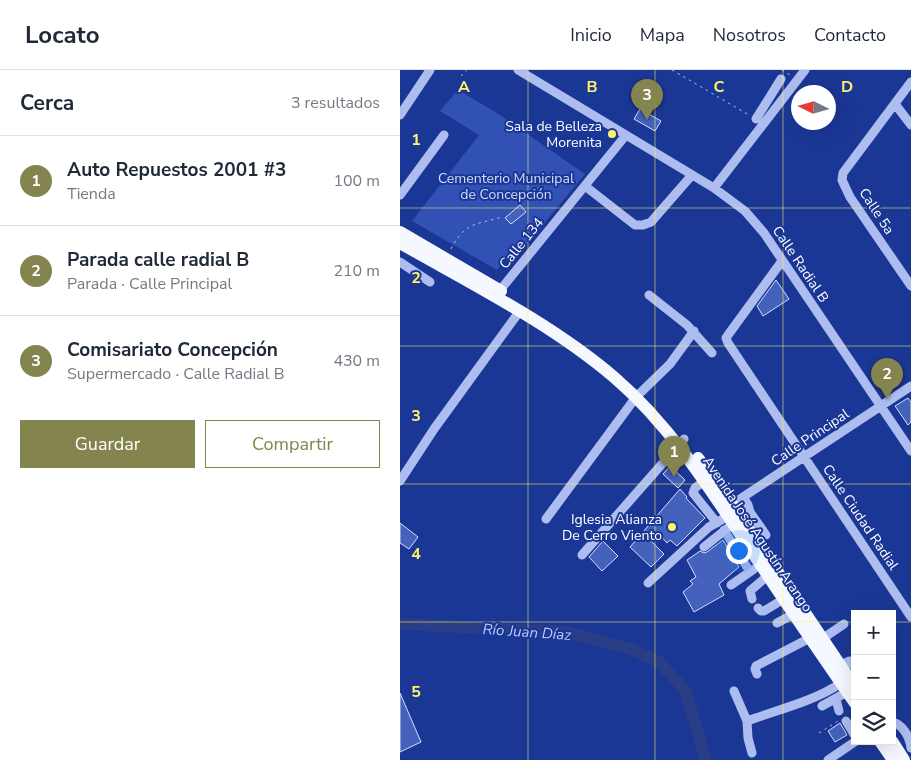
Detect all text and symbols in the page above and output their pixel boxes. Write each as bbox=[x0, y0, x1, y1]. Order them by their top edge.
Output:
text: Locato bbox=[25, 19, 100, 51]
text: Inicio bbox=[570, 23, 612, 47]
text: Mapa bbox=[640, 23, 685, 47]
text: Nosotros bbox=[713, 23, 786, 47]
text: Contacto bbox=[814, 23, 886, 47]
text: A bbox=[458, 76, 470, 98]
text: B bbox=[586, 76, 598, 98]
text: C bbox=[714, 76, 725, 98]
text: D bbox=[841, 76, 853, 98]
pin: 3 bbox=[631, 79, 663, 120]
north arrow bbox=[791, 85, 836, 130]
text: Cerca bbox=[20, 89, 74, 117]
text: 3 resultados bbox=[291, 92, 380, 114]
place label: Sala de Belleza Morenita bbox=[505, 117, 602, 152]
marker: Sala de Belleza Morenita bbox=[606, 128, 618, 140]
text: 1 bbox=[411, 129, 421, 151]
text: Auto Repuestos 2001 #3 bbox=[67, 157, 286, 183]
park label: Cementerio Municipal de Concepción bbox=[438, 169, 575, 204]
text: 1 bbox=[31, 170, 41, 192]
text: 100 m bbox=[333, 170, 380, 192]
text: Tienda bbox=[67, 183, 116, 205]
street label: Calle 5a bbox=[855, 184, 899, 238]
street label: Calle 134 bbox=[495, 214, 548, 273]
street label: Calle Radial B bbox=[768, 222, 833, 306]
text: Parada calle radial B bbox=[67, 247, 249, 273]
text: 2 bbox=[31, 260, 41, 282]
text: 210 m bbox=[333, 260, 380, 282]
text: 2 bbox=[411, 267, 421, 289]
text: Parada · Calle Principal bbox=[67, 273, 232, 295]
text: Comisariato Concepción bbox=[67, 337, 278, 363]
text: 3 bbox=[31, 350, 41, 372]
text: 430 m bbox=[333, 350, 380, 372]
pin: 2 bbox=[871, 358, 903, 399]
text: Supermercado · Calle Radial B bbox=[67, 363, 284, 385]
street label: Calle Principal bbox=[768, 404, 854, 471]
text: 3 bbox=[411, 405, 421, 427]
button: Guardar bbox=[20, 420, 195, 468]
button: Compartir bbox=[205, 420, 380, 468]
pin: 1 bbox=[658, 436, 690, 477]
street label: Avenida José Agustín Arango bbox=[698, 453, 817, 616]
street label: Calle Ciudad Radial bbox=[818, 461, 903, 574]
place label: Iglesia Alianza De Cerro Viento bbox=[562, 510, 662, 545]
marker: Iglesia Alianza De Cerro Viento bbox=[666, 521, 678, 533]
your location bbox=[726, 538, 752, 564]
text: 4 bbox=[411, 543, 421, 565]
map controls bbox=[851, 610, 896, 745]
button: + bbox=[851, 610, 896, 655]
water label: Río Juan Díaz bbox=[482, 619, 572, 645]
button: − bbox=[851, 655, 896, 700]
text: 5 bbox=[411, 681, 421, 703]
button: layers bbox=[851, 700, 896, 745]

